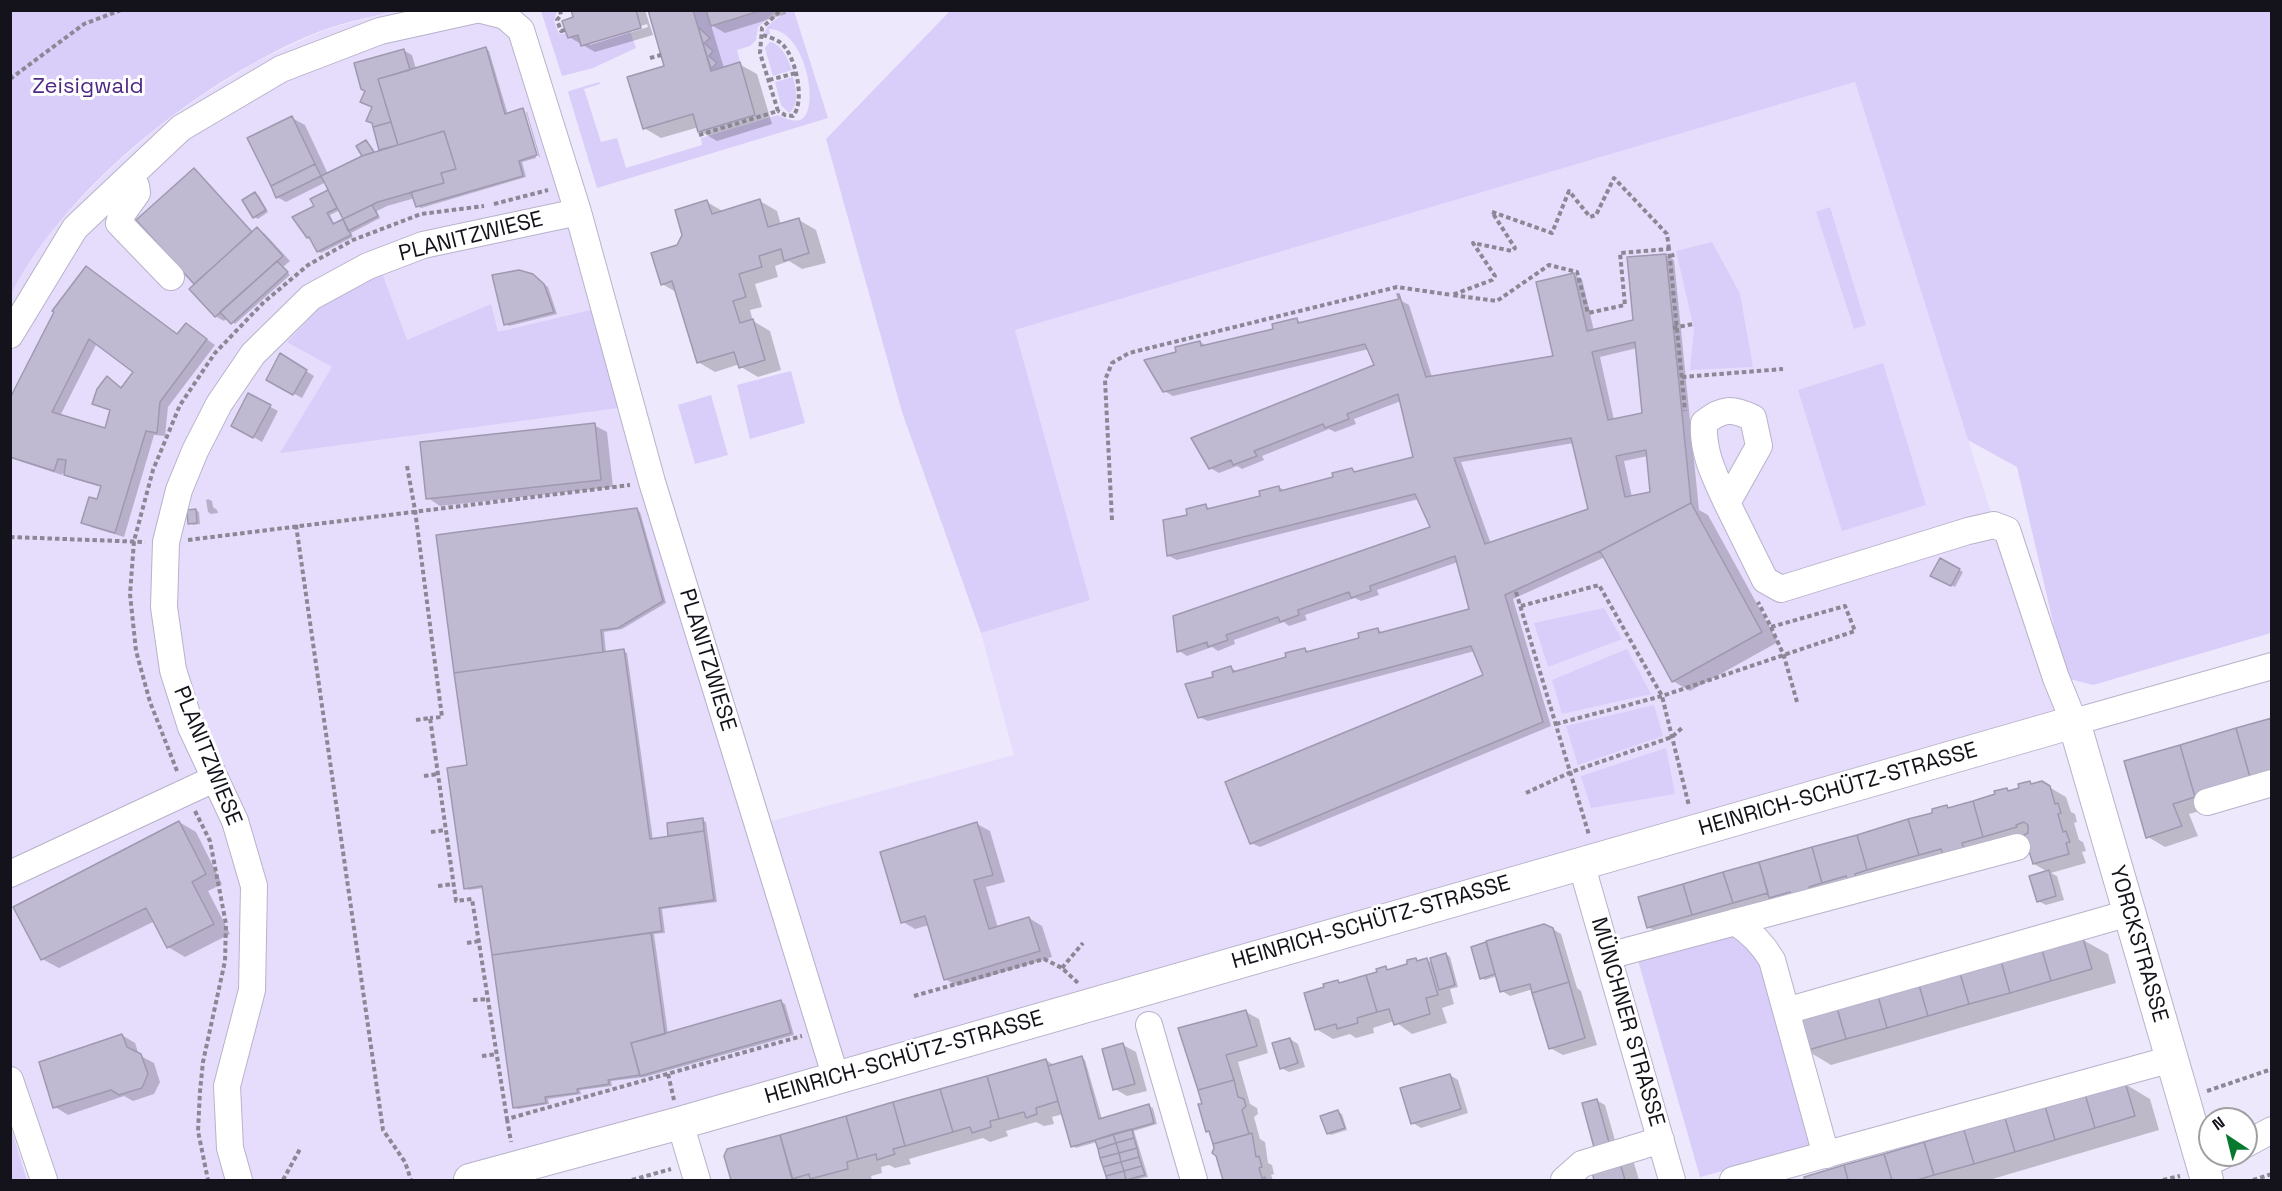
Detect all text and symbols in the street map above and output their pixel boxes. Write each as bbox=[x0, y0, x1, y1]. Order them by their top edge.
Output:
park label: Zeisigwald bbox=[32, 74, 144, 100]
street label: PLANITZWIESE bbox=[396, 206, 546, 268]
street label: PLANITZWIESE bbox=[673, 586, 741, 734]
street label: PLANITZWIESE bbox=[167, 683, 247, 829]
street label: HEINRICH-SCHÜTZ-STRASSE bbox=[1696, 738, 1980, 842]
street label: YORCKSTRASSE bbox=[2103, 863, 2173, 1025]
street label: HEINRICH-SCHÜTZ-STRASSE bbox=[1229, 871, 1513, 975]
street label: MÜNCHNER STRASSE bbox=[1585, 914, 1669, 1130]
street label: HEINRICH-SCHÜTZ-STRASSE bbox=[762, 1006, 1046, 1110]
north arrow bbox=[2198, 1107, 2258, 1167]
text: N bbox=[2208, 1112, 2229, 1135]

